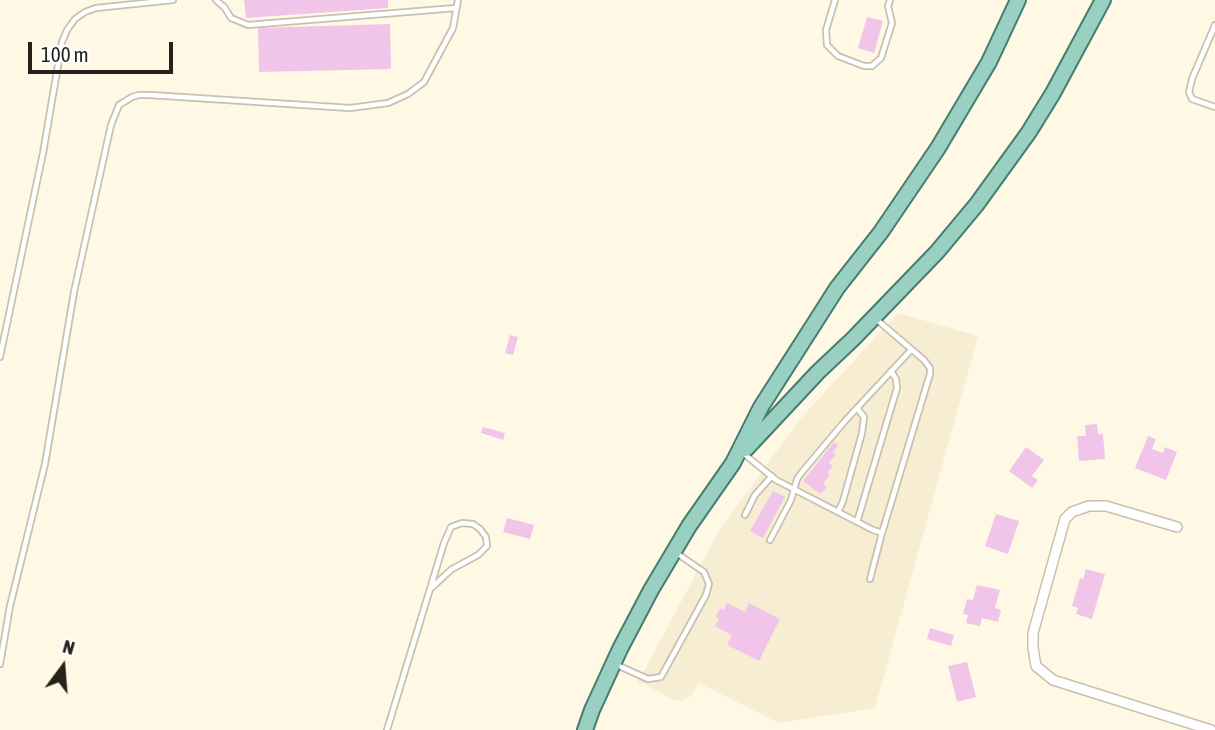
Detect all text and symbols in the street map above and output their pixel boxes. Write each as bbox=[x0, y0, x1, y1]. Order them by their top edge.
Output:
scale bar bbox=[32, 28, 177, 72]
text: 100 m bbox=[41, 42, 89, 66]
north arrow bbox=[28, 632, 98, 702]
text: N bbox=[60, 635, 77, 659]

